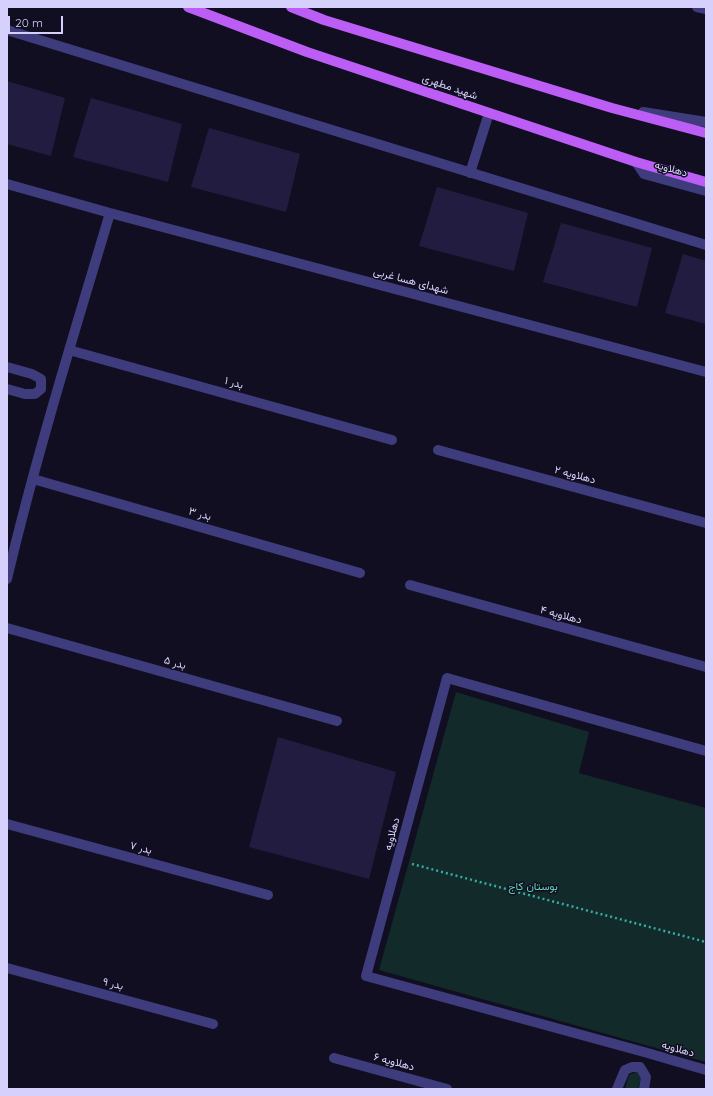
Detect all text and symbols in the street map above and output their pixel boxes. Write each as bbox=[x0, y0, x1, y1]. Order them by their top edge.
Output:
scale bar bbox=[10, 8, 65, 34]
text: 20 m bbox=[15, 15, 43, 30]
street label: شهید مطهری bbox=[421, 71, 479, 103]
street label: دهلاویه bbox=[653, 158, 689, 180]
street label: شهدای هسا غربی bbox=[372, 265, 450, 297]
street label: بدر ۱ bbox=[223, 374, 245, 392]
street label: دهلاویه ۲ bbox=[553, 463, 597, 487]
street label: بدر ۳ bbox=[187, 504, 213, 524]
street label: دهلاویه ۴ bbox=[539, 603, 583, 627]
street label: بدر ۵ bbox=[162, 654, 188, 672]
street label: دهلاویه bbox=[381, 816, 403, 852]
street label: بدر ۷ bbox=[129, 839, 153, 857]
park label: بوستان کاج bbox=[508, 880, 558, 894]
street label: بدر ۹ bbox=[101, 975, 125, 993]
street label: دهلاویه bbox=[660, 1038, 696, 1060]
street label: دهلاویه ۶ bbox=[372, 1050, 416, 1074]

